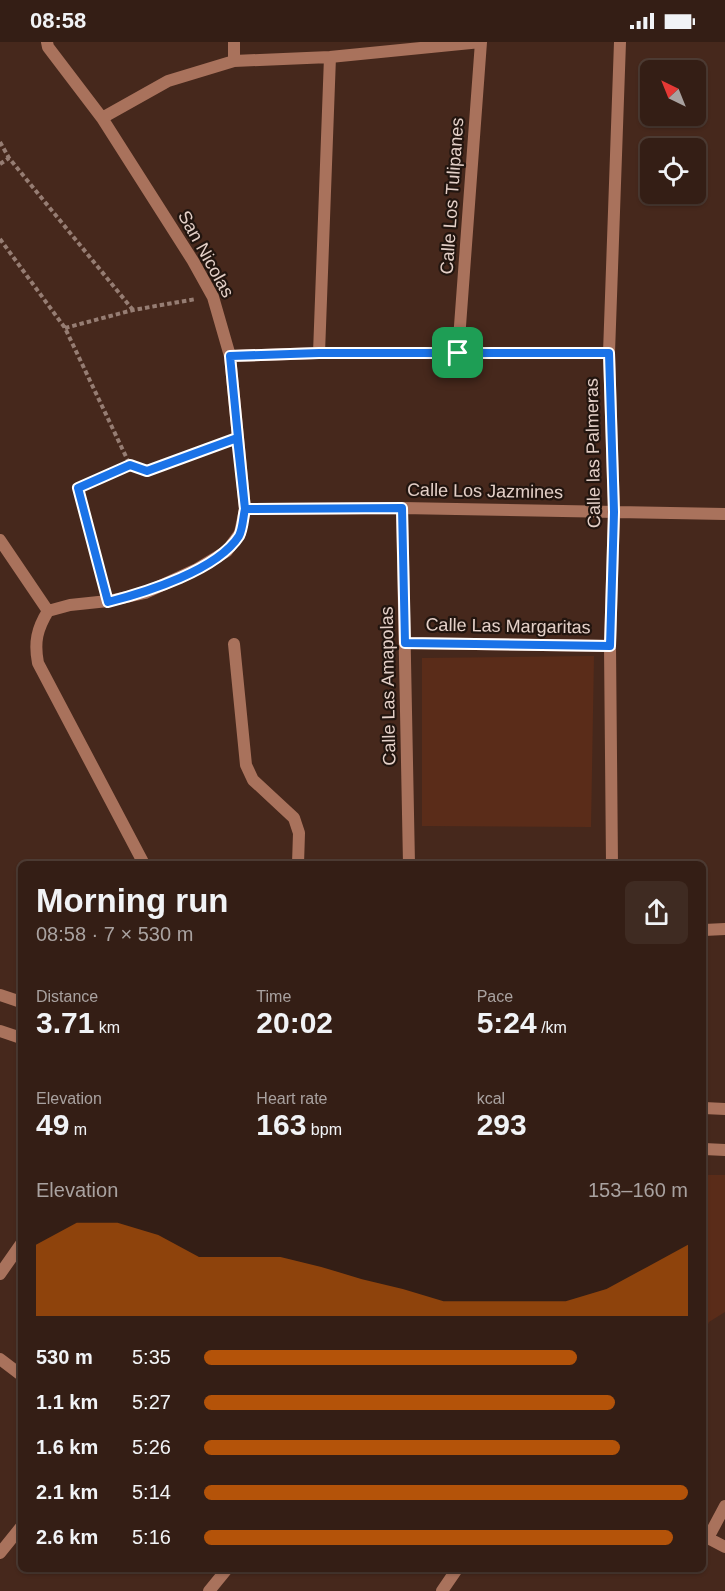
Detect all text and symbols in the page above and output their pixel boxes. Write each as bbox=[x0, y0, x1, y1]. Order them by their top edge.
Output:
text: 08:58 bbox=[30, 8, 86, 33]
north arrow bbox=[640, 60, 706, 126]
map controls bbox=[640, 60, 706, 204]
street label: Calle Los Tulipanes bbox=[437, 117, 467, 275]
button: locate bbox=[640, 138, 706, 204]
street label: San Nicolas bbox=[174, 207, 238, 301]
pin bbox=[432, 327, 483, 378]
icon: arrive bbox=[441, 336, 474, 369]
street label: Calle las Palmeras bbox=[582, 378, 604, 528]
street label: Calle Los Jazmines bbox=[407, 480, 563, 502]
street label: Calle Las Amapolas bbox=[377, 606, 399, 766]
street label: Calle Las Margaritas bbox=[425, 615, 591, 637]
button: share bbox=[625, 881, 688, 944]
text: Morning run bbox=[36, 882, 228, 919]
text: 08:58 · 7 × 530 m bbox=[36, 923, 193, 945]
text: Distance bbox=[36, 988, 98, 1005]
text: Time bbox=[256, 988, 291, 1005]
text: Pace bbox=[477, 988, 513, 1005]
text: 3.71 bbox=[36, 1006, 94, 1039]
text: 20:02 bbox=[256, 1006, 333, 1039]
text: 5:24 bbox=[477, 1006, 537, 1039]
text: km bbox=[94, 1019, 120, 1036]
text: /km bbox=[537, 1019, 567, 1036]
text: Elevation bbox=[36, 1090, 102, 1107]
text: Heart rate bbox=[256, 1090, 327, 1107]
text: kcal bbox=[477, 1090, 505, 1107]
text: 49 bbox=[36, 1108, 69, 1141]
text: 163 bbox=[256, 1108, 306, 1141]
text: 293 bbox=[477, 1108, 527, 1141]
text: m bbox=[69, 1121, 87, 1138]
text: bpm bbox=[306, 1121, 342, 1138]
text: Elevation bbox=[36, 1179, 118, 1201]
text: 153–160 m bbox=[588, 1179, 688, 1201]
text: 530 m bbox=[36, 1346, 93, 1368]
text: 5:35 bbox=[132, 1346, 171, 1368]
text: 1.1 km bbox=[36, 1391, 98, 1413]
text: 5:27 bbox=[132, 1391, 171, 1413]
text: 1.6 km bbox=[36, 1436, 98, 1458]
text: 5:26 bbox=[132, 1436, 171, 1458]
text: 2.1 km bbox=[36, 1481, 98, 1503]
text: 5:14 bbox=[132, 1481, 171, 1503]
text: 2.6 km bbox=[36, 1526, 98, 1548]
text: 5:16 bbox=[132, 1526, 171, 1548]

